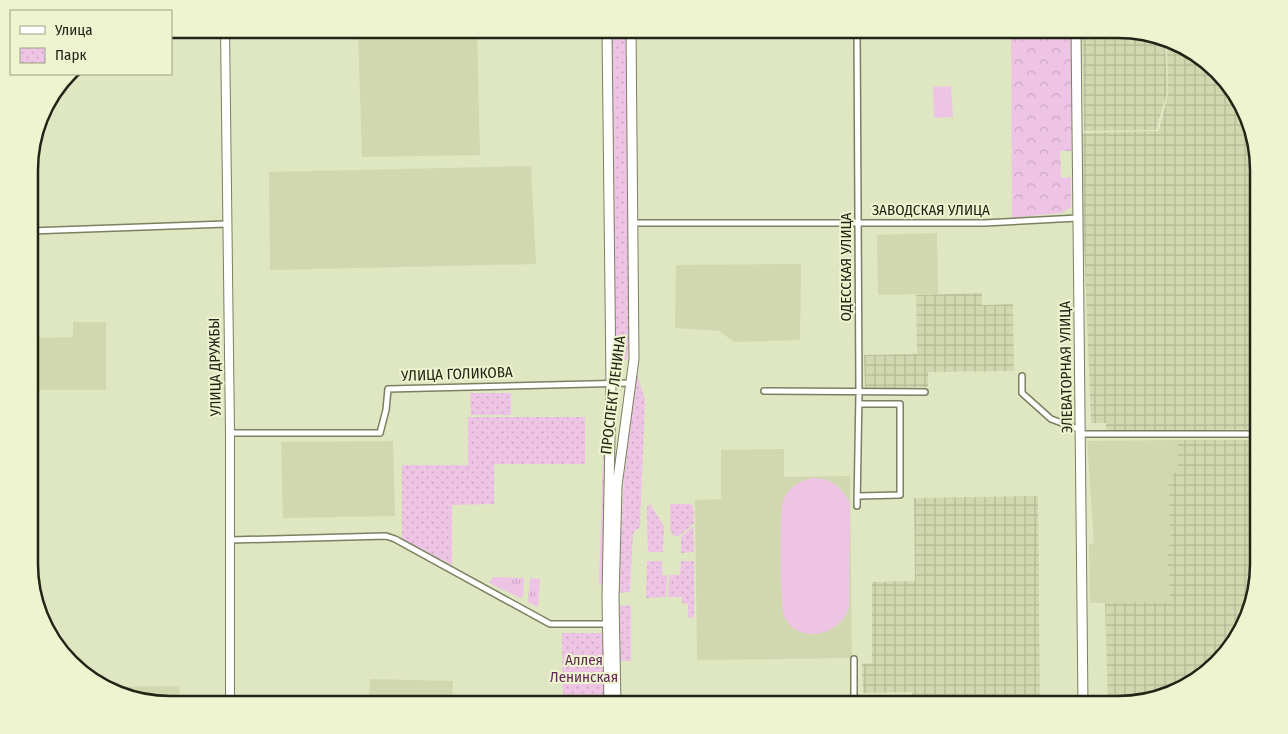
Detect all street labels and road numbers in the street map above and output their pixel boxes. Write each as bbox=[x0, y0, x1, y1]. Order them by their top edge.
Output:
street label: ЗАВОДСКАЯ УЛИЦА bbox=[872, 201, 990, 219]
street label: ОДЕССКАЯ УЛИЦА bbox=[837, 212, 855, 321]
street label: ЭЛЕВАТОРНАЯ УЛИЦА bbox=[1056, 301, 1076, 433]
street label: УЛИЦА ДРУЖБЫ bbox=[205, 318, 225, 417]
street label: ПРОСПЕКТ ЛЕНИНА bbox=[597, 334, 629, 455]
street label: УЛИЦА ГОЛИКОВА bbox=[400, 363, 513, 385]

